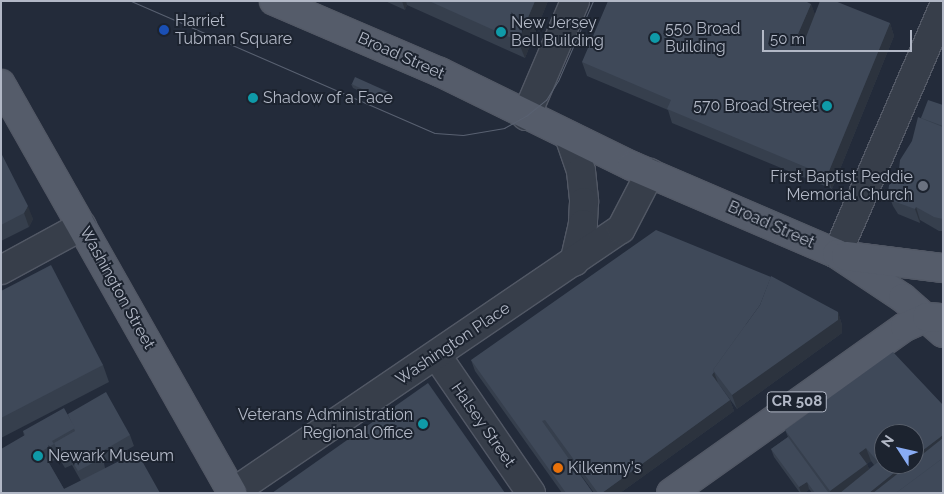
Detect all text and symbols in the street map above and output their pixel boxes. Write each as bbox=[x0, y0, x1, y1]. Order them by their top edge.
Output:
place label: Harriet Tubman Square bbox=[175, 11, 292, 49]
place label: New Jersey Bell Building bbox=[511, 13, 604, 51]
place label: 550 Broad Building bbox=[665, 19, 741, 57]
scale bar bbox=[764, 20, 914, 52]
marker: Harriet Tubman Square bbox=[157, 23, 171, 37]
marker: New Jersey Bell Building bbox=[495, 26, 507, 38]
street label: Broad Street bbox=[355, 28, 447, 84]
text: 50 m bbox=[770, 30, 805, 48]
marker: 550 Broad Building bbox=[649, 32, 661, 44]
place label: Shadow of a Face bbox=[263, 88, 394, 108]
marker: Shadow of a Face bbox=[247, 92, 259, 104]
place label: 570 Broad Street bbox=[693, 96, 817, 116]
marker: 570 Broad Street bbox=[821, 100, 833, 112]
place label: First Baptist Peddie Memorial Church bbox=[770, 167, 913, 205]
marker: First Baptist Peddie Memorial Church bbox=[917, 180, 929, 192]
street label: Broad Street bbox=[725, 197, 817, 253]
street label: Washington Street bbox=[75, 223, 159, 353]
street label: Washington Place bbox=[392, 299, 514, 389]
street label: Halsey Street bbox=[447, 379, 519, 471]
road number: CR 508 bbox=[766, 390, 828, 414]
place label: Veterans Administration Regional Office bbox=[237, 405, 413, 443]
marker: Veterans Administration Regional Office bbox=[417, 418, 429, 430]
north arrow bbox=[874, 424, 924, 474]
text: N bbox=[878, 432, 897, 450]
place label: Newark Museum bbox=[48, 446, 174, 466]
marker: Newark Museum bbox=[32, 450, 44, 462]
place label: Kilkenny's bbox=[568, 458, 641, 478]
marker: Kilkenny's bbox=[552, 462, 564, 474]

